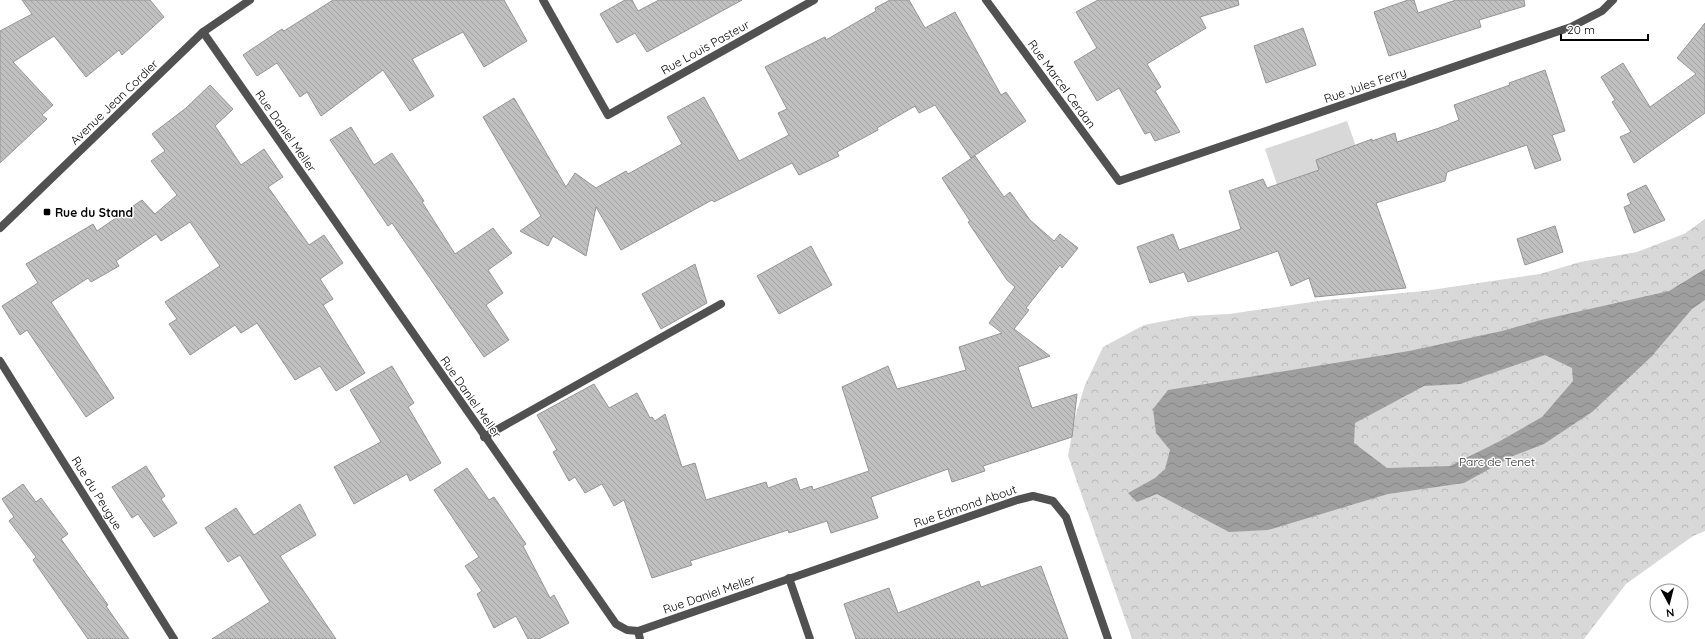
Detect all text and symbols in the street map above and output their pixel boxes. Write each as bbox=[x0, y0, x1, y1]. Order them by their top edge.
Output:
street label: Rue Louis Pasteur bbox=[658, 16, 752, 78]
scale bar bbox=[1561, 16, 1648, 42]
text: 20 m bbox=[1567, 22, 1595, 37]
street label: Rue Marcel Cerdan bbox=[1025, 37, 1099, 131]
street label: Avenue Jean Cordier bbox=[67, 56, 161, 148]
street label: Rue Jules Ferry bbox=[1322, 64, 1408, 106]
street label: Rue Daniel Meller bbox=[252, 87, 320, 175]
place label: Rue du Stand bbox=[55, 205, 133, 220]
marker: Rue du Stand bbox=[42, 207, 52, 217]
street label: Rue Daniel Meller bbox=[437, 353, 505, 441]
street label: Rue du Peugue bbox=[68, 453, 126, 533]
park label: Parc de Tenet bbox=[1459, 454, 1535, 469]
street label: Rue Edmond About bbox=[912, 481, 1018, 531]
street label: Rue Daniel Meller bbox=[661, 571, 757, 617]
north arrow bbox=[1649, 583, 1689, 623]
text: N bbox=[1665, 605, 1675, 620]

